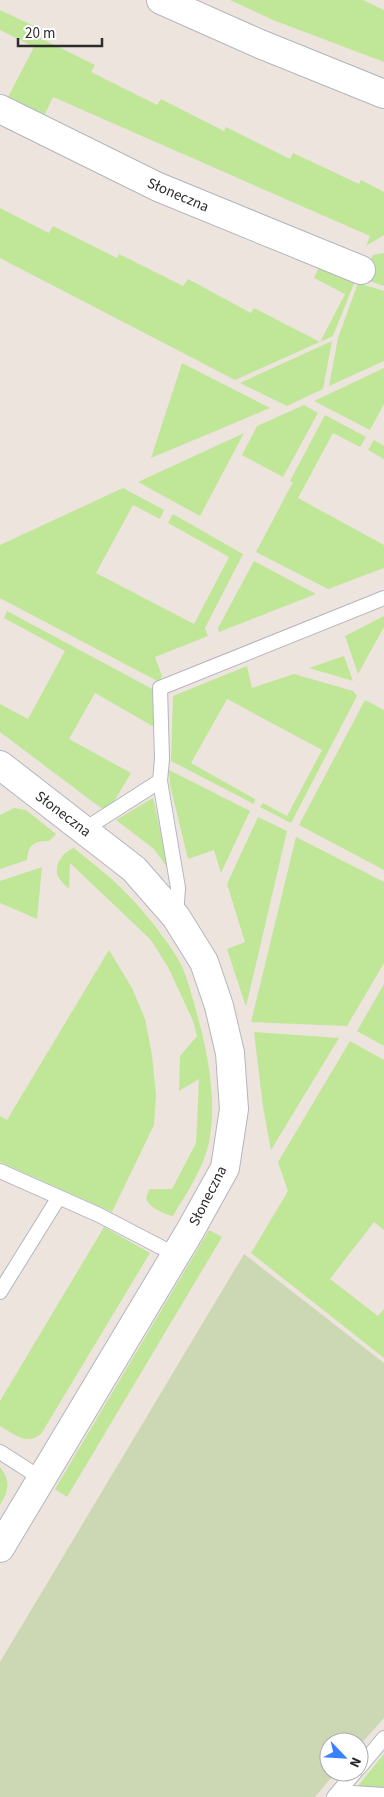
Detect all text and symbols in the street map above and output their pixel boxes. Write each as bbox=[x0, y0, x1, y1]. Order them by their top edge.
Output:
scale bar bbox=[18, 15, 101, 47]
text: 20 m bbox=[25, 23, 55, 44]
street label: Słoneczna bbox=[144, 173, 212, 217]
street label: Słoneczna bbox=[31, 786, 95, 842]
street label: Słoneczna bbox=[184, 1162, 232, 1230]
north arrow bbox=[319, 1732, 369, 1782]
text: N bbox=[344, 1754, 366, 1771]

